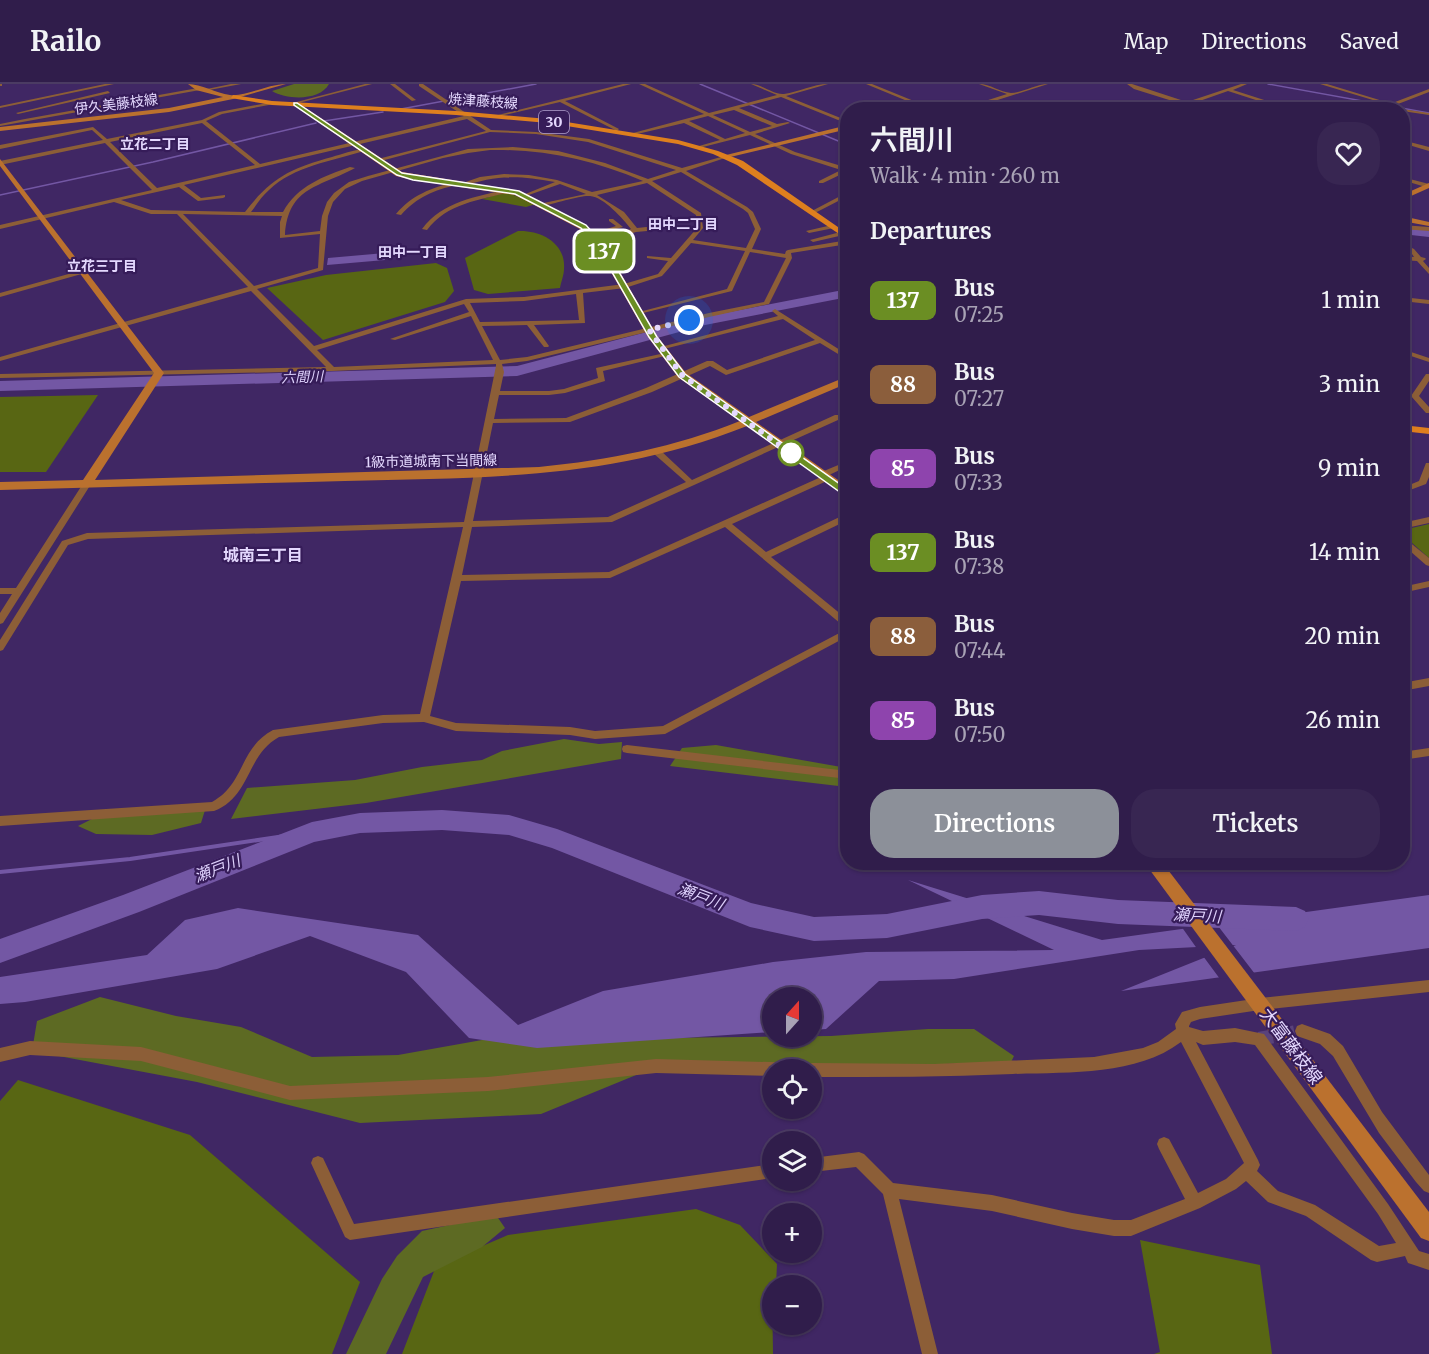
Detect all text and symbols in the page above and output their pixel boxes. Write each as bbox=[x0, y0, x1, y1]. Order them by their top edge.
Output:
text: Railo bbox=[30, 23, 101, 59]
text: Map bbox=[1124, 28, 1168, 55]
text: Directions bbox=[1201, 28, 1306, 55]
text: Saved bbox=[1339, 28, 1399, 55]
street label: 伊久美藤枝線 bbox=[73, 90, 159, 118]
street label: 焼津藤枝線 bbox=[447, 90, 519, 112]
road number: 30 bbox=[539, 111, 569, 133]
text: 六間川 bbox=[870, 122, 954, 158]
button: heart bbox=[1317, 122, 1380, 185]
district label: 立花二丁目 bbox=[120, 135, 190, 153]
text: Walk · 4 min · 260 m bbox=[870, 163, 1060, 188]
district label: 田中二丁目 bbox=[648, 215, 718, 233]
text: Departures bbox=[870, 217, 992, 245]
line badge: 137 bbox=[570, 232, 638, 270]
text: 137 bbox=[587, 238, 621, 265]
district label: 田中一丁目 bbox=[378, 243, 448, 261]
district label: 立花三丁目 bbox=[67, 257, 137, 275]
text: Bus bbox=[954, 274, 995, 302]
text: 1 min bbox=[1321, 286, 1380, 314]
text: 137 bbox=[886, 287, 920, 314]
text: 07:25 bbox=[954, 302, 1004, 327]
your location bbox=[674, 305, 704, 335]
text: Bus bbox=[954, 358, 995, 386]
water label: 六間川 bbox=[281, 367, 325, 387]
text: 3 min bbox=[1319, 370, 1380, 398]
text: 88 bbox=[890, 371, 916, 398]
text: 07:27 bbox=[954, 386, 1004, 411]
unlabelled marker bbox=[778, 440, 804, 466]
text: Bus bbox=[954, 442, 995, 470]
street label: 1級市道城南下当間線 bbox=[365, 451, 497, 471]
text: 9 min bbox=[1318, 454, 1380, 482]
text: 85 bbox=[891, 455, 915, 482]
text: 07:33 bbox=[954, 470, 1003, 495]
text: Bus bbox=[954, 526, 995, 554]
text: 14 min bbox=[1309, 538, 1380, 566]
text: 137 bbox=[886, 539, 920, 566]
district label: 城南三丁目 bbox=[223, 545, 303, 565]
text: 07:38 bbox=[954, 554, 1004, 579]
text: Bus bbox=[954, 610, 995, 638]
text: 20 min bbox=[1304, 622, 1380, 650]
text: 88 bbox=[890, 623, 916, 650]
text: 07:44 bbox=[954, 638, 1005, 663]
text: Bus bbox=[954, 694, 995, 722]
text: 26 min bbox=[1305, 706, 1380, 734]
text: 85 bbox=[891, 707, 915, 734]
text: 07:50 bbox=[954, 722, 1006, 747]
button: Directions bbox=[870, 789, 1119, 858]
button: Tickets bbox=[1131, 789, 1380, 858]
water label: 瀬戸川 bbox=[191, 849, 245, 886]
water label: 瀬戸川 bbox=[675, 878, 729, 915]
water label: 瀬戸川 bbox=[1173, 904, 1223, 926]
north arrow bbox=[762, 987, 822, 1047]
map controls bbox=[762, 987, 822, 1335]
street label: 大富藤枝線 bbox=[1255, 1003, 1328, 1089]
button: locate bbox=[762, 1059, 822, 1119]
button: layers bbox=[762, 1131, 822, 1191]
button: + bbox=[762, 1203, 822, 1263]
button: − bbox=[762, 1275, 822, 1335]

